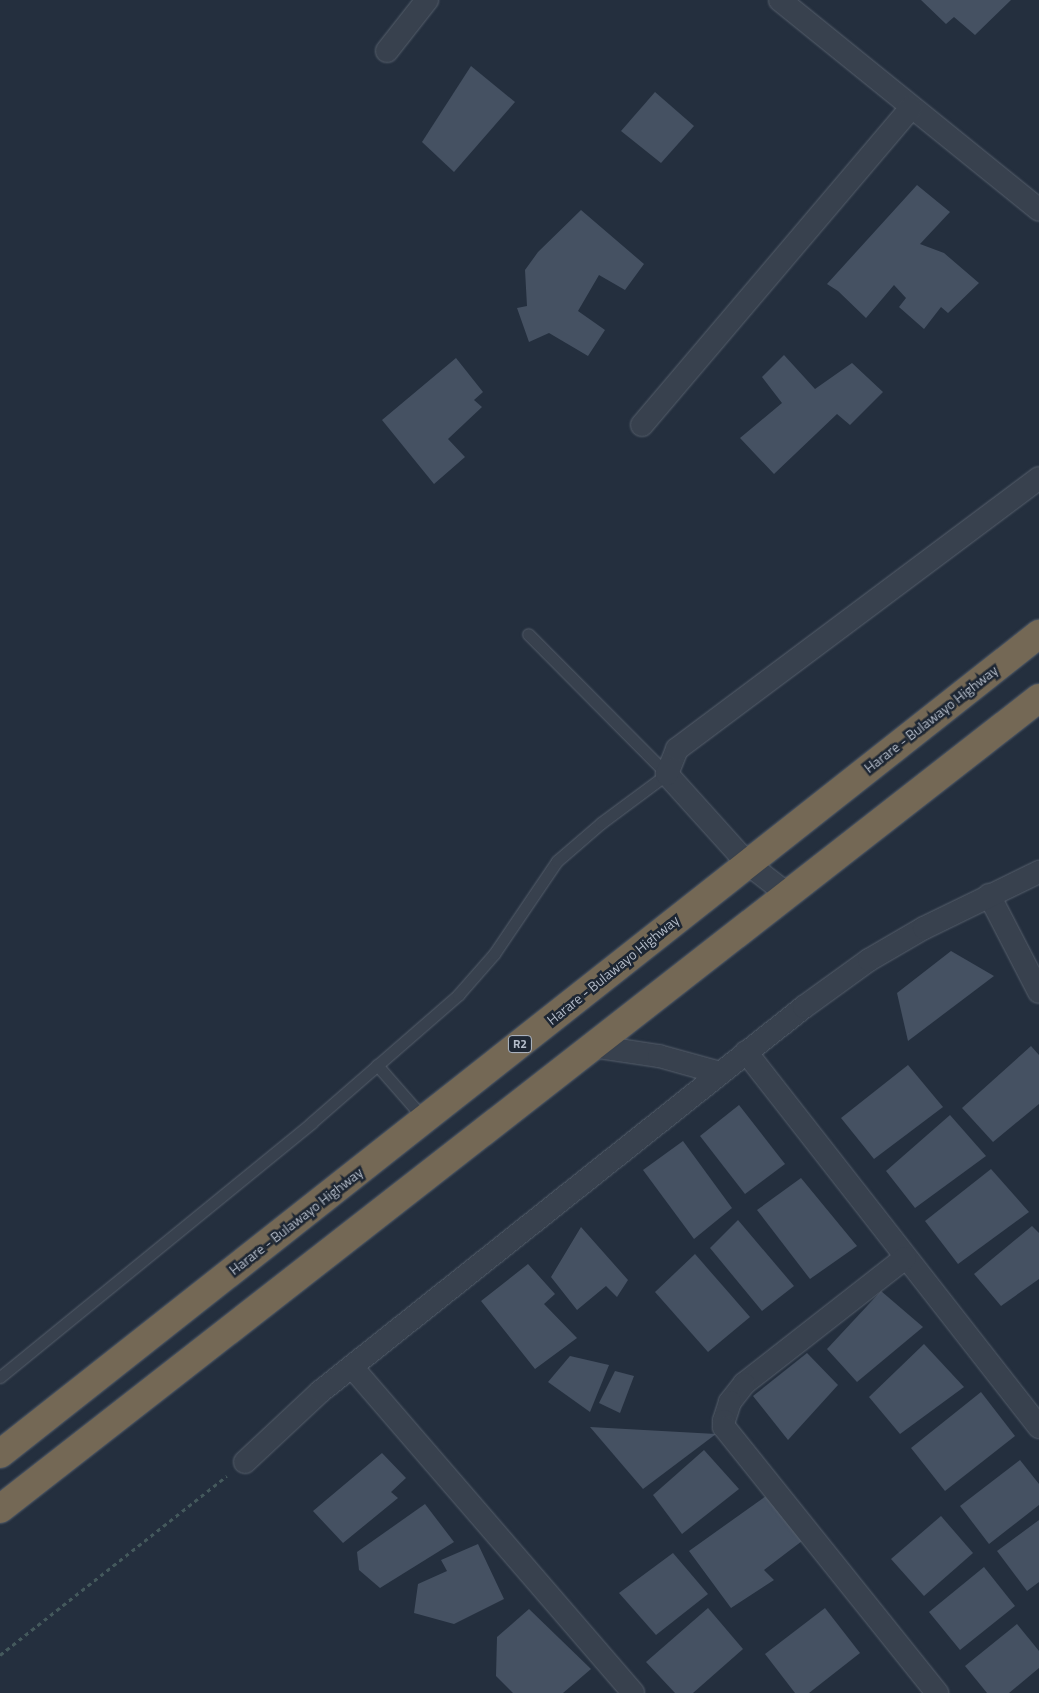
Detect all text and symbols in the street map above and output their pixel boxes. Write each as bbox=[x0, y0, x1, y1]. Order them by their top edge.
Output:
street label: Harare - Bulawayo Highway bbox=[861, 662, 1001, 776]
street label: Harare - Bulawayo Highway bbox=[544, 912, 682, 1028]
road number: R2 bbox=[508, 1034, 532, 1054]
street label: Harare - Bulawayo Highway bbox=[226, 1164, 366, 1278]

